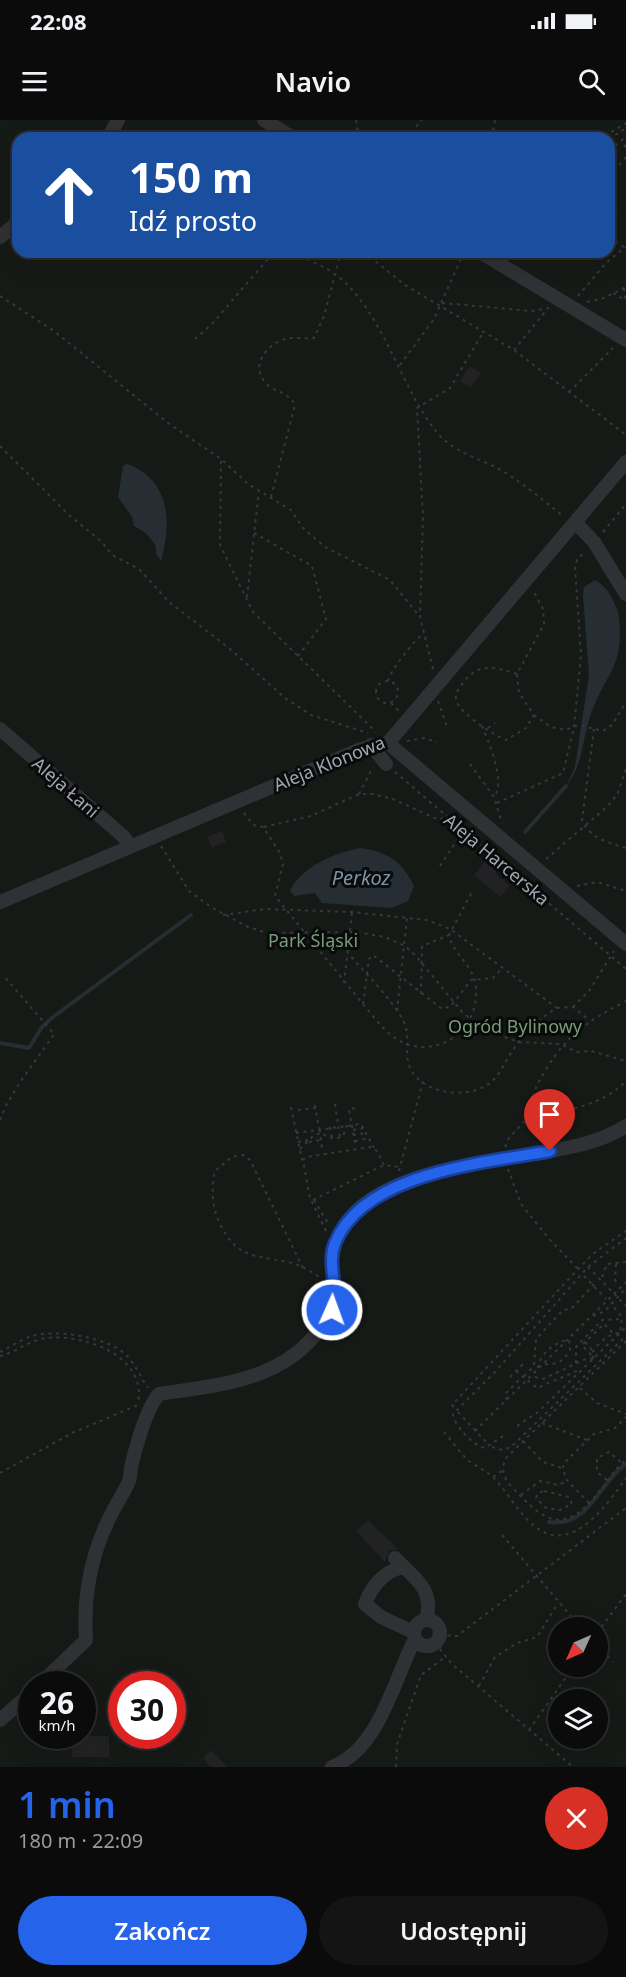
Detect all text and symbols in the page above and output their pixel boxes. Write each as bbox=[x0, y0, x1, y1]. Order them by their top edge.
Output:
text: 22:08 bbox=[30, 6, 87, 36]
text: Navio bbox=[275, 63, 351, 100]
icon: menu bbox=[18, 65, 51, 98]
icon: search bbox=[575, 65, 608, 98]
text: 150 m bbox=[129, 148, 253, 205]
icon: ahead bbox=[30, 156, 108, 234]
text: Idź prosto bbox=[129, 202, 257, 239]
street label: Aleja Klonowa bbox=[270, 730, 388, 796]
street label: Aleja Łani bbox=[28, 751, 104, 823]
street label: Aleja Harcerska bbox=[439, 808, 555, 910]
water label: Perkoz bbox=[332, 864, 390, 891]
park label: Park Śląski bbox=[268, 928, 358, 952]
park label: Ogród Bylinowy bbox=[448, 1014, 583, 1038]
pin bbox=[524, 1089, 575, 1151]
icon: arrive bbox=[533, 1098, 566, 1131]
position arrow bbox=[300, 1278, 364, 1342]
north arrow bbox=[548, 1617, 608, 1677]
map controls bbox=[548, 1617, 608, 1749]
speed limit sign: 30 bbox=[108, 1671, 186, 1749]
text: 26 bbox=[40, 1682, 74, 1723]
button: layers bbox=[548, 1689, 608, 1749]
text: km/h bbox=[39, 1715, 75, 1735]
text: 1 min bbox=[18, 1780, 116, 1829]
button: close bbox=[545, 1787, 608, 1850]
text: 180 m · 22:09 bbox=[18, 1827, 143, 1854]
button: Zakończ bbox=[18, 1896, 307, 1965]
button: Udostępnij bbox=[319, 1896, 608, 1965]

